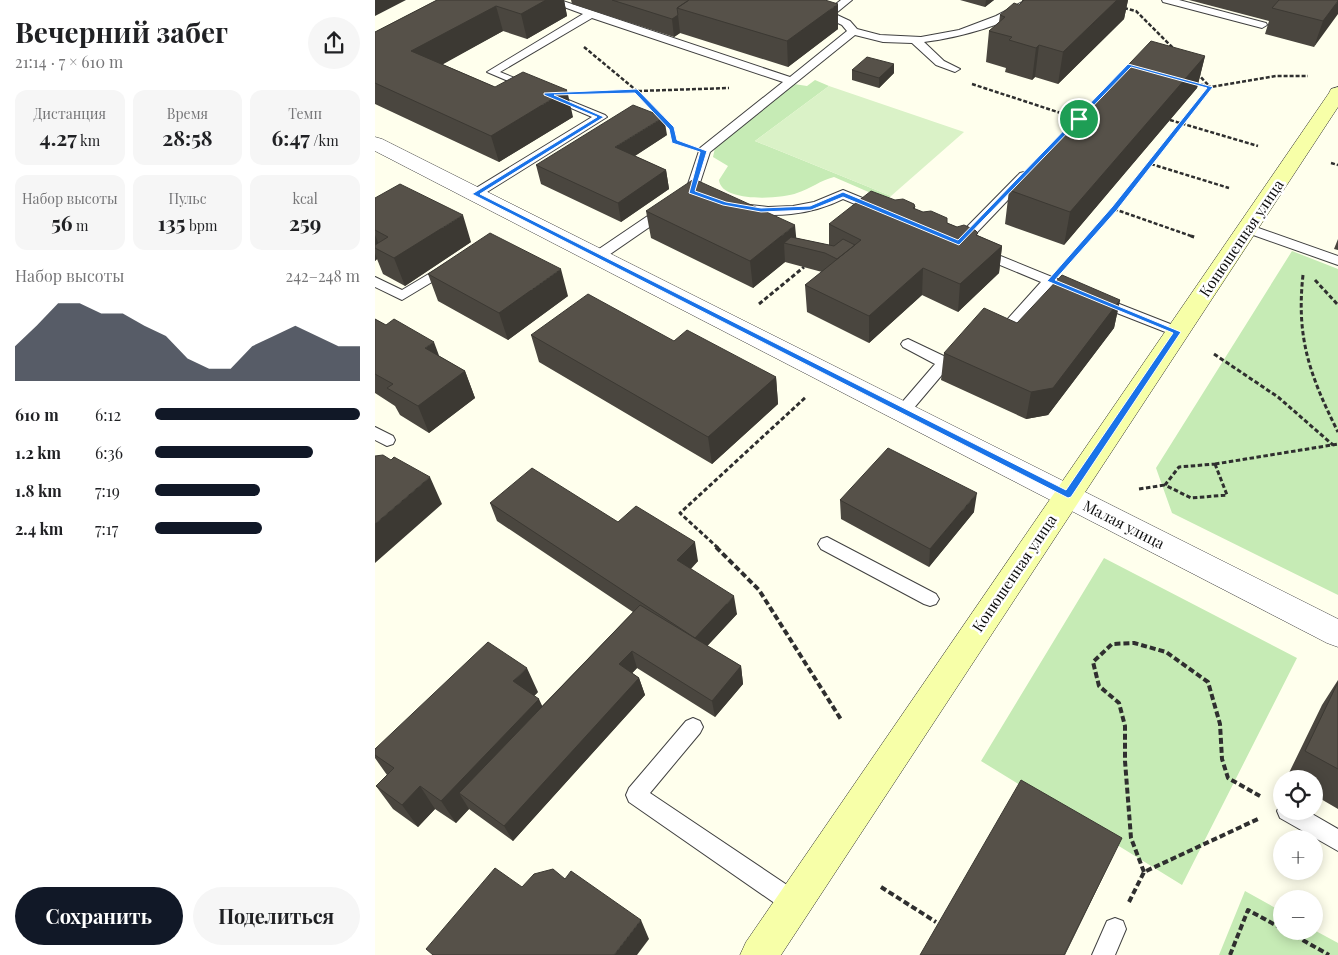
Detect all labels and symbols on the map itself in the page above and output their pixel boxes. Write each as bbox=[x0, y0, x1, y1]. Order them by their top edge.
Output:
pin bbox=[1058, 98, 1100, 140]
street label: Конюшенная улица bbox=[1194, 175, 1288, 301]
street label: Малая улица bbox=[1080, 495, 1169, 553]
street label: Конюшенная улица bbox=[967, 510, 1061, 636]

